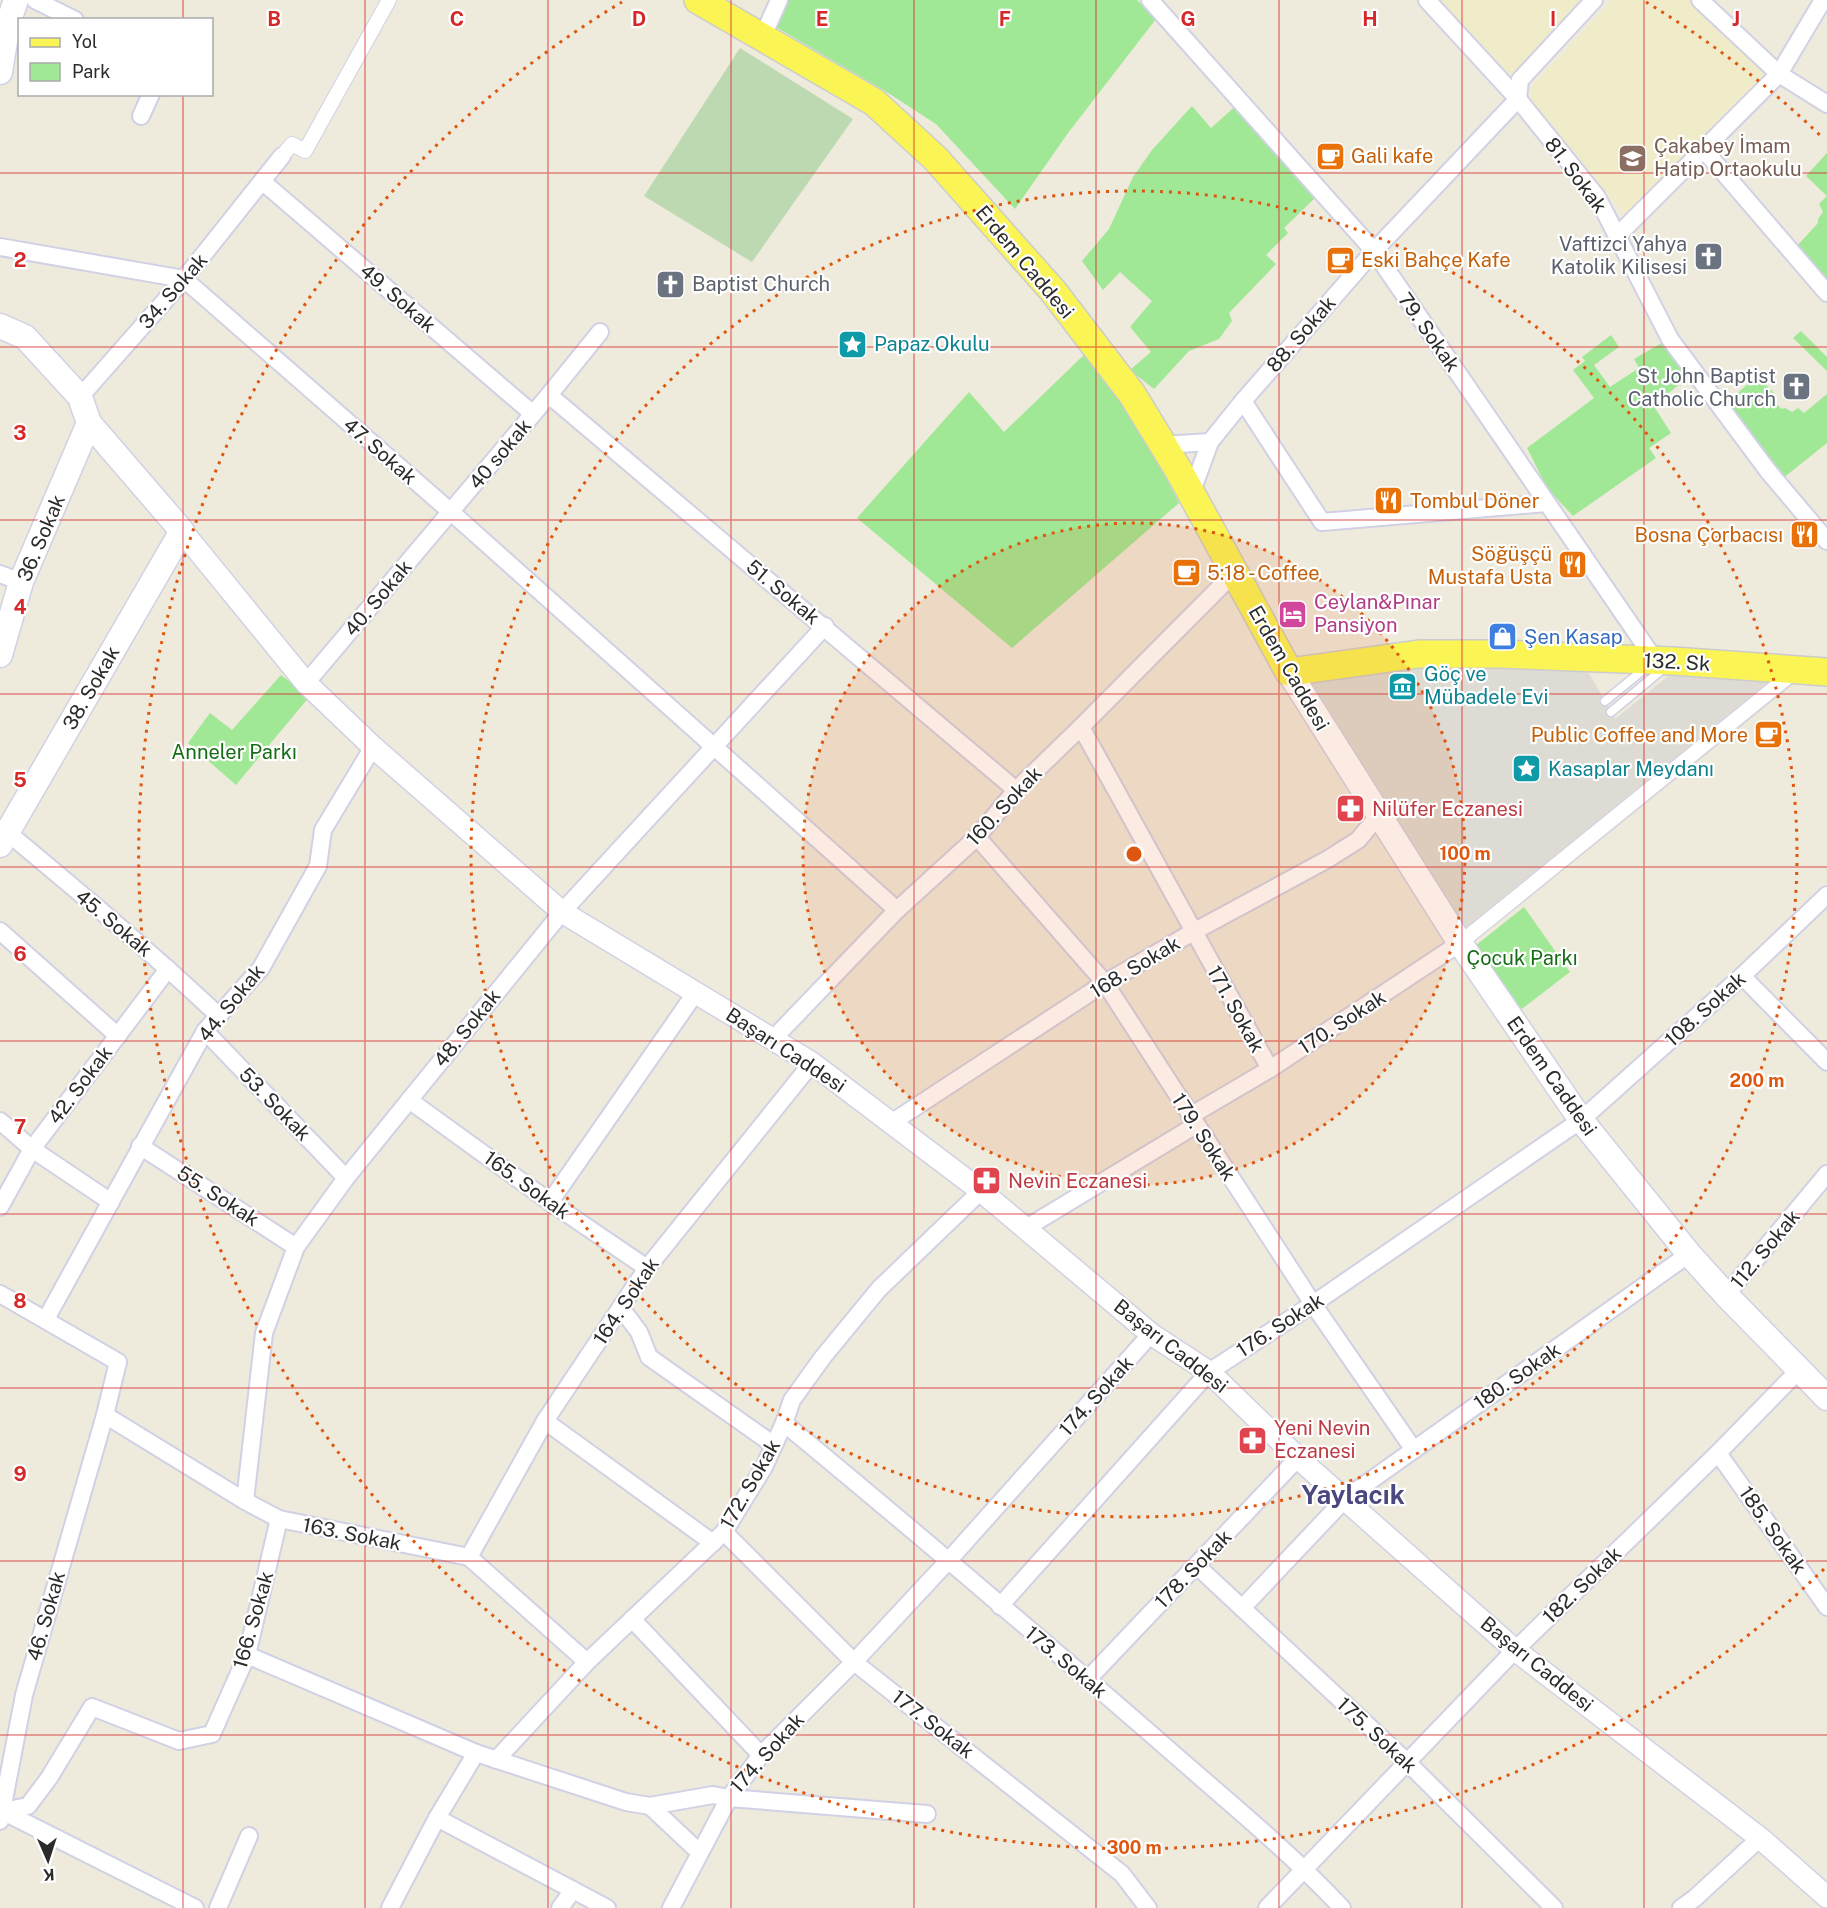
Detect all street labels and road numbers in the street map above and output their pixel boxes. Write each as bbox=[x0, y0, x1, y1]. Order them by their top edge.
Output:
street label: 81. Sokak bbox=[1540, 133, 1612, 217]
street label: Erdem Caddesi bbox=[971, 201, 1079, 323]
street label: 34. Sokak bbox=[134, 248, 212, 334]
street label: 49. Sokak bbox=[355, 259, 441, 337]
street label: 79. Sokak bbox=[1393, 288, 1465, 376]
street label: 88. Sokak bbox=[1261, 291, 1341, 377]
street label: 47. Sokak bbox=[338, 413, 422, 489]
street label: 40 sokak bbox=[464, 414, 536, 494]
street label: 36. Sokak bbox=[12, 491, 70, 585]
street label: 51. Sokak bbox=[742, 554, 824, 630]
street label: 40. Sokak bbox=[339, 555, 417, 641]
street label: Erdem Caddesi bbox=[1244, 601, 1334, 735]
street label: 38. Sokak bbox=[57, 642, 125, 734]
street label: 132. Sk bbox=[1643, 648, 1711, 676]
street label: 160. Sokak bbox=[961, 761, 1047, 851]
street label: 45. Sokak bbox=[71, 884, 157, 962]
street label: 168. Sokak bbox=[1086, 931, 1184, 1003]
street label: 44. Sokak bbox=[193, 960, 269, 1046]
street label: 171. Sokak bbox=[1202, 961, 1270, 1057]
street label: 108. Sokak bbox=[1660, 966, 1750, 1052]
street label: 48. Sokak bbox=[428, 984, 506, 1072]
street label: 170. Sokak bbox=[1294, 985, 1390, 1059]
street label: Başarı Caddesi bbox=[722, 1002, 850, 1098]
street label: Erdem Caddesi bbox=[1502, 1012, 1602, 1140]
street label: 42. Sokak bbox=[43, 1041, 117, 1129]
street label: 53. Sokak bbox=[234, 1062, 316, 1146]
street label: 179. Sokak bbox=[1167, 1089, 1241, 1185]
street label: 165. Sokak bbox=[479, 1146, 575, 1224]
street label: 55. Sokak bbox=[173, 1161, 263, 1231]
street label: 112. Sokak bbox=[1725, 1205, 1805, 1293]
street label: 164. Sokak bbox=[588, 1253, 664, 1349]
street label: 176. Sokak bbox=[1232, 1288, 1328, 1362]
street label: Başarı Caddesi bbox=[1109, 1294, 1233, 1398]
street label: 180. Sokak bbox=[1469, 1337, 1565, 1415]
street label: 174. Sokak bbox=[1054, 1351, 1138, 1441]
street label: 172. Sokak bbox=[715, 1435, 785, 1533]
street label: 185. Sokak bbox=[1734, 1482, 1812, 1578]
street label: 163. Sokak bbox=[301, 1513, 403, 1555]
street label: 178. Sokak bbox=[1150, 1525, 1236, 1613]
street label: 182. Sokak bbox=[1538, 1542, 1626, 1628]
street label: 46. Sokak bbox=[22, 1568, 70, 1664]
street label: 166. Sokak bbox=[228, 1569, 278, 1671]
street label: Başarı Caddesi bbox=[1476, 1611, 1598, 1717]
street label: 173. Sokak bbox=[1020, 1621, 1112, 1703]
street label: 177. Sokak bbox=[887, 1685, 979, 1763]
street label: 175. Sokak bbox=[1332, 1692, 1422, 1778]
street label: 174. Sokak bbox=[725, 1708, 809, 1798]

